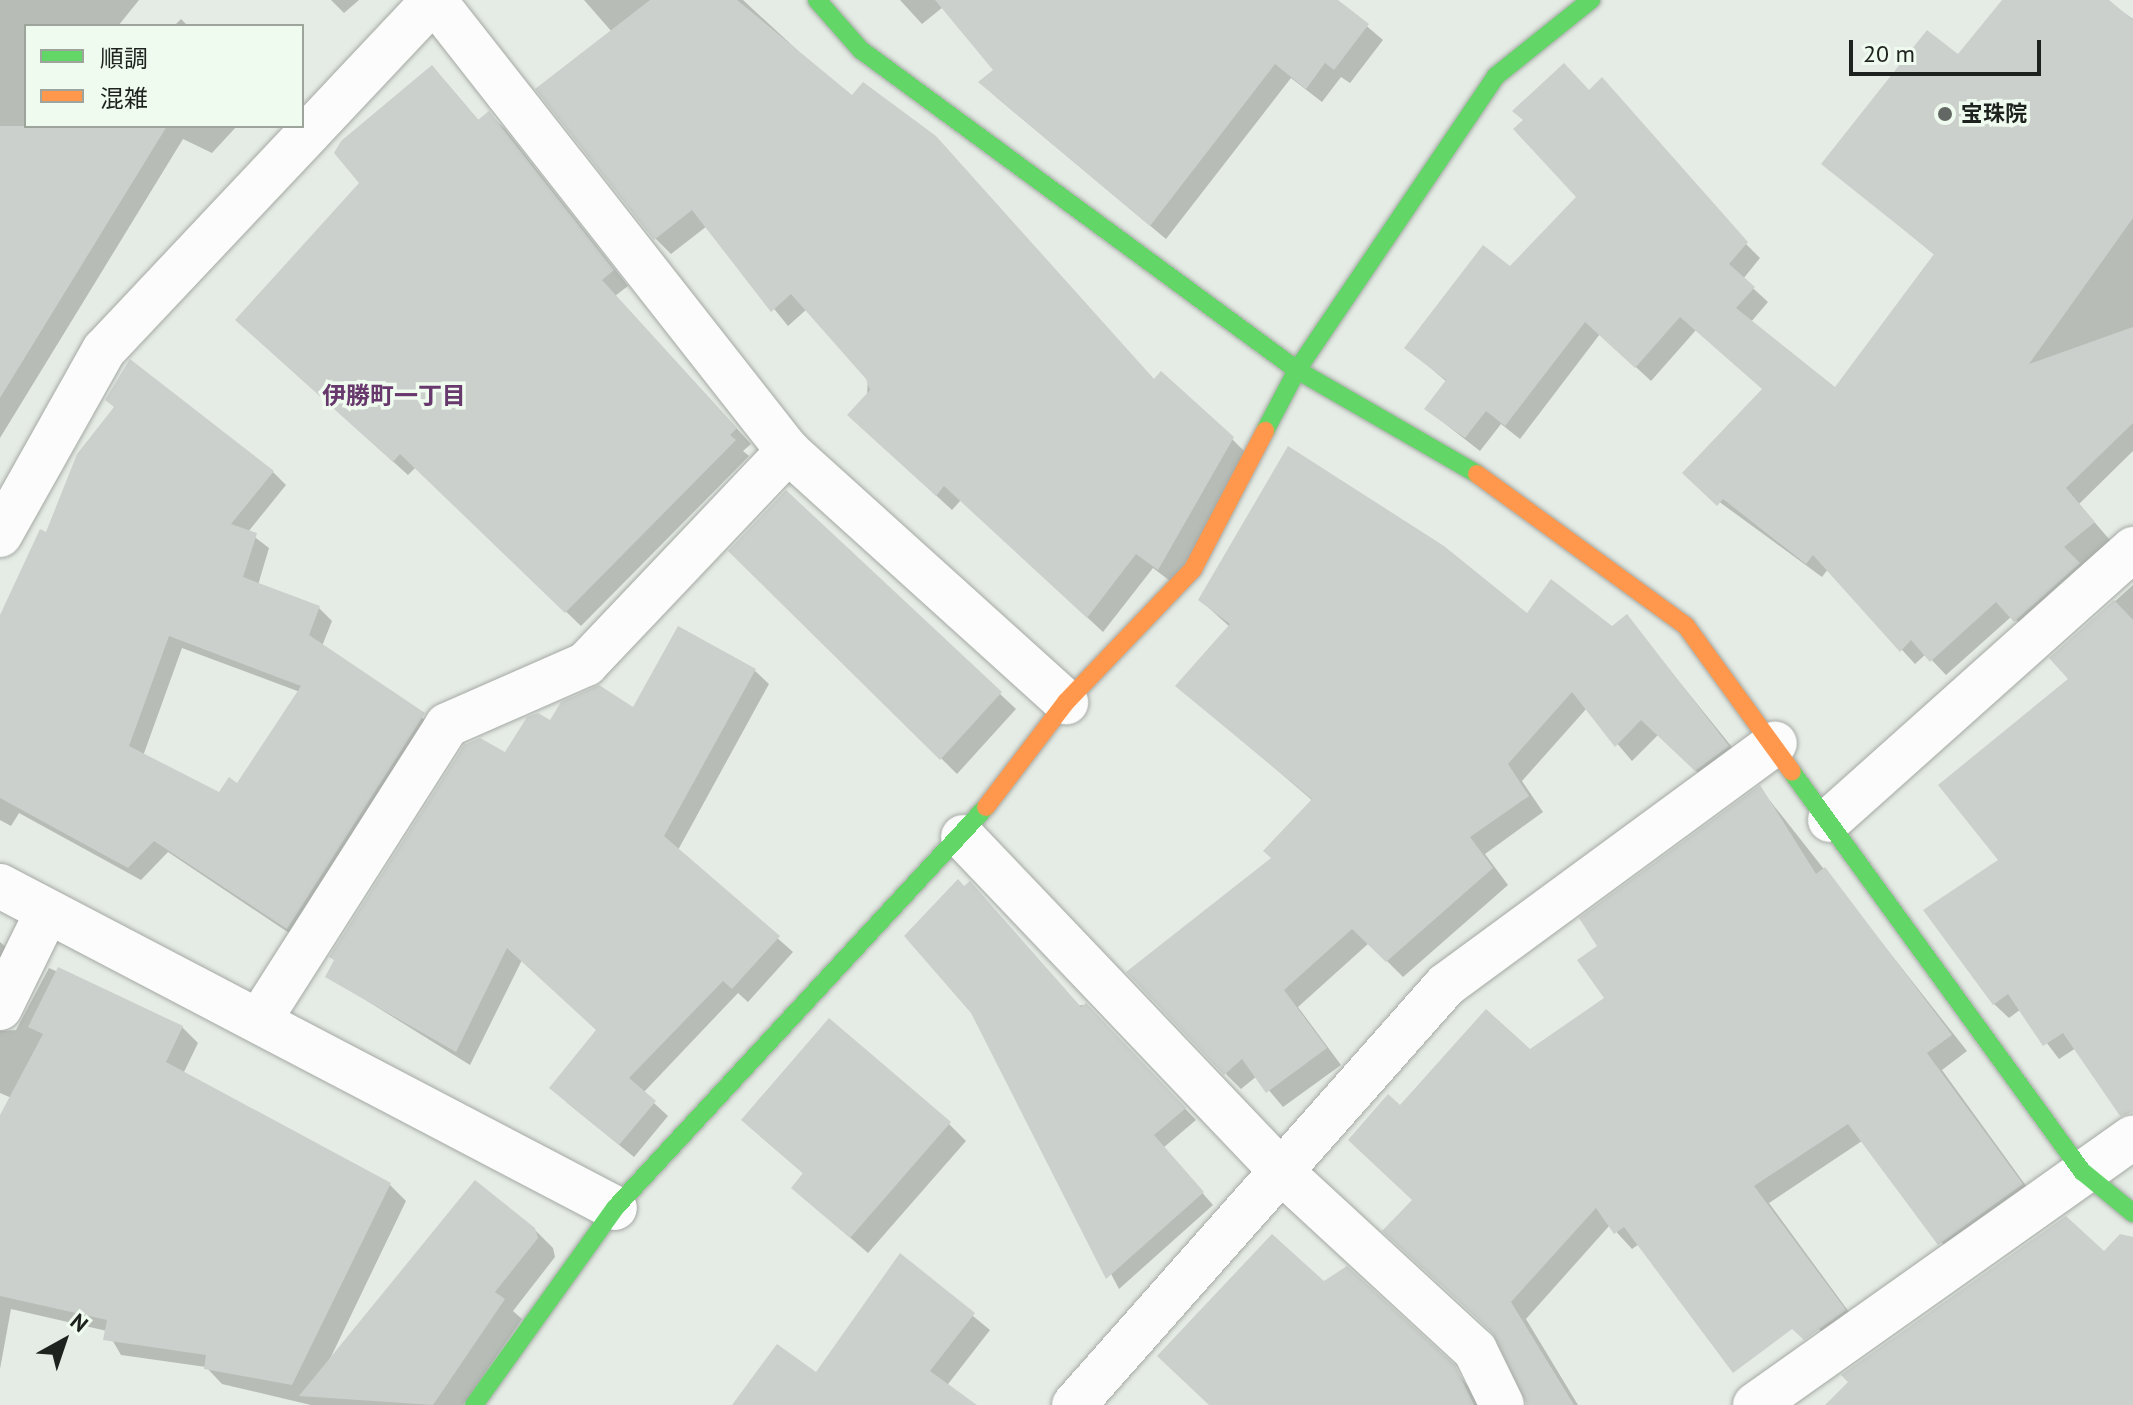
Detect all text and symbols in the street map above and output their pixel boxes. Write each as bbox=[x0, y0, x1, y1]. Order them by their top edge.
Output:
legend bbox=[24, 24, 304, 128]
scale bar bbox=[1853, 24, 2045, 74]
text: 20 m bbox=[1863, 38, 1915, 69]
text: 順調 bbox=[100, 43, 148, 74]
text: 混雑 bbox=[100, 83, 148, 114]
place label: 宝珠院 bbox=[1961, 101, 2027, 127]
marker: 宝珠院 bbox=[1936, 105, 1954, 123]
district label: 伊勝町一丁目 bbox=[322, 382, 466, 410]
north arrow bbox=[24, 1301, 104, 1381]
text: N bbox=[65, 1307, 94, 1338]

